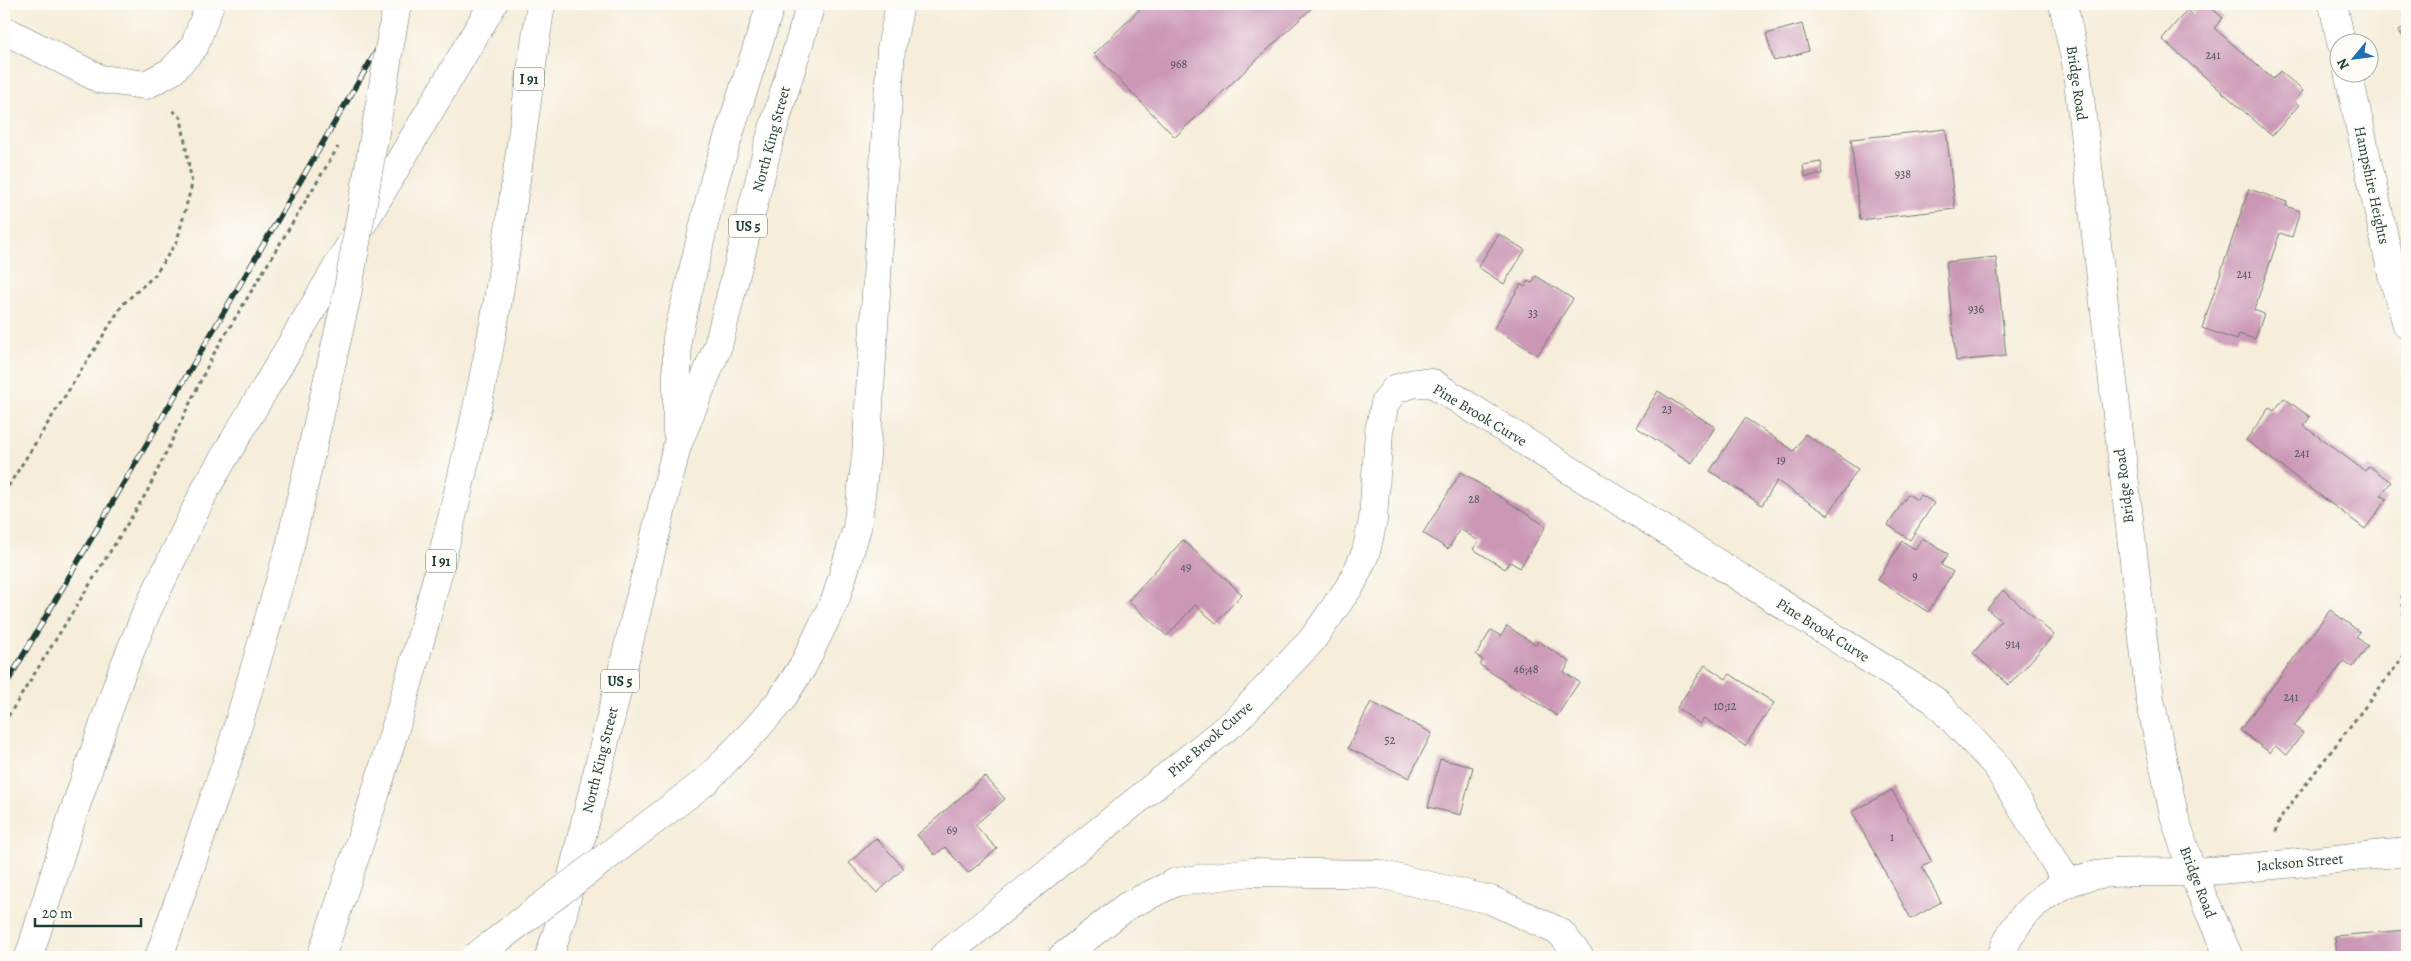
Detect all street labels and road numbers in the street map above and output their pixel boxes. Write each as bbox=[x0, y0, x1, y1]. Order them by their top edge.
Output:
street label: Bridge Road bbox=[2062, 44, 2092, 123]
road number: I 91 bbox=[514, 68, 544, 90]
street label: North King Street bbox=[747, 84, 795, 194]
street label: Hampshire Heights bbox=[2350, 124, 2394, 246]
road number: US 5 bbox=[729, 215, 767, 238]
street label: Pine Brook Curve bbox=[1429, 379, 1531, 451]
street label: Bridge Road bbox=[2109, 446, 2139, 525]
road number: I 91 bbox=[426, 550, 456, 572]
street label: Pine Brook Curve bbox=[1772, 593, 1874, 667]
road number: US 5 bbox=[601, 669, 639, 692]
street label: Pine Brook Curve bbox=[1163, 696, 1257, 782]
street label: North King Street bbox=[577, 705, 623, 815]
street label: Bridge Road bbox=[2175, 843, 2221, 922]
street label: Jackson Street bbox=[2256, 848, 2344, 876]

